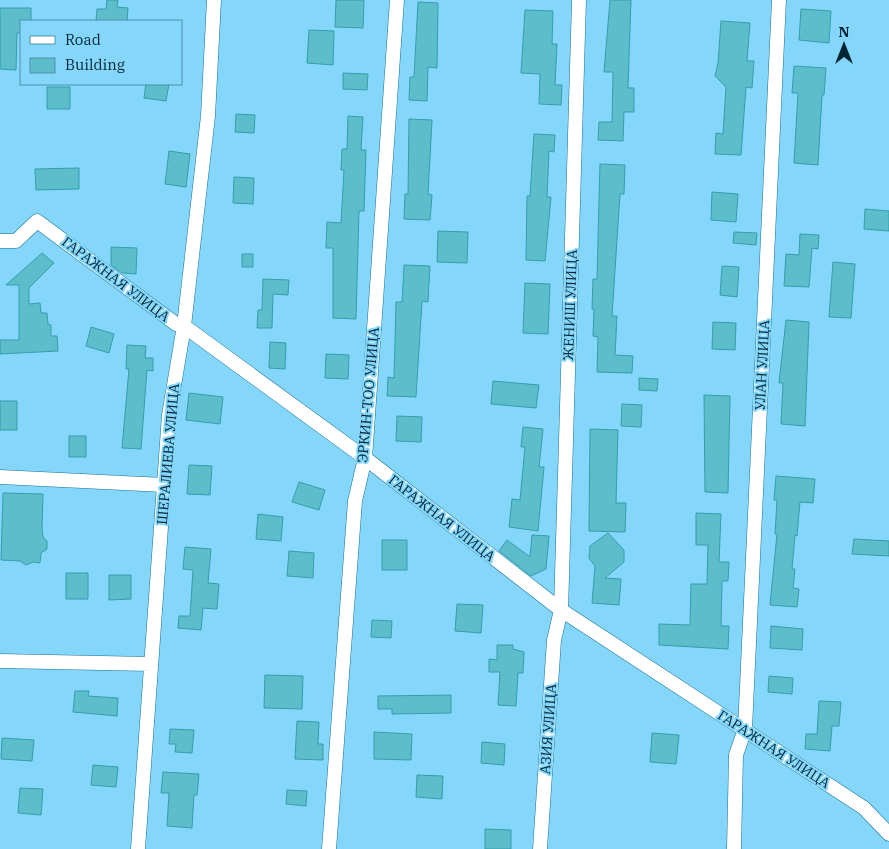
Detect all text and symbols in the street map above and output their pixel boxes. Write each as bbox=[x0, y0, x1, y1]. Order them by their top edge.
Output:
legend bbox=[20, 20, 182, 85]
north arrow bbox=[819, 20, 869, 70]
text: N bbox=[838, 23, 850, 41]
text: Road bbox=[65, 30, 101, 49]
text: Building bbox=[65, 55, 125, 74]
street label: ГАРАЖНАЯ УЛИЦА bbox=[58, 233, 174, 326]
street label: ЖЕНИШ УЛИЦА bbox=[559, 249, 581, 361]
street label: УЛАН УЛИЦА bbox=[751, 319, 773, 411]
street label: ЭРКИН-ТОО УЛИЦА bbox=[353, 326, 383, 463]
street label: ШЕРАЛИЕВА УЛИЦА bbox=[153, 382, 183, 525]
street label: ГАРАЖНАЯ УЛИЦА bbox=[385, 471, 499, 566]
street label: АЗИЯ УЛИЦА bbox=[536, 683, 560, 775]
street label: ГАРАЖНАЯ УЛИЦА bbox=[714, 706, 834, 792]

